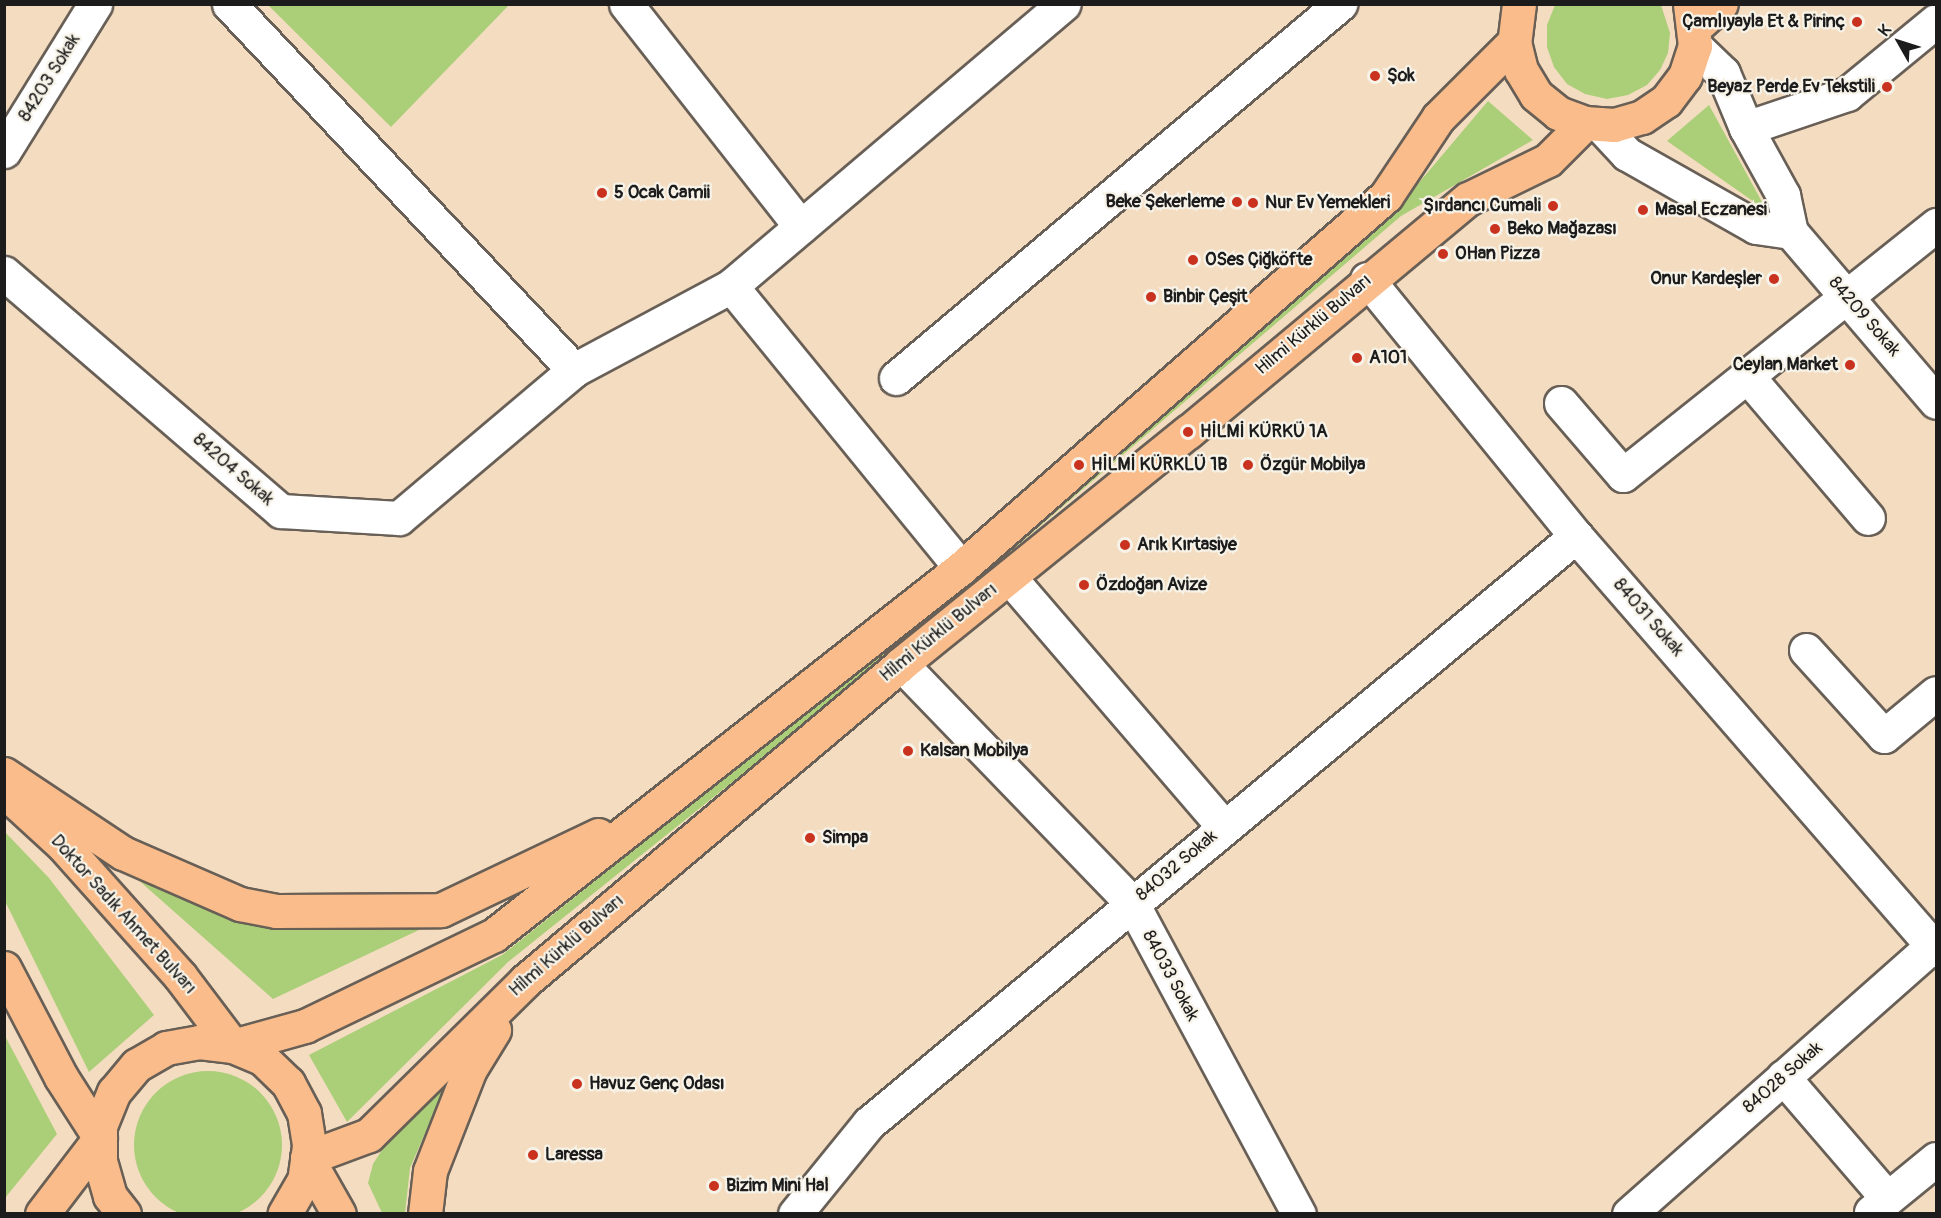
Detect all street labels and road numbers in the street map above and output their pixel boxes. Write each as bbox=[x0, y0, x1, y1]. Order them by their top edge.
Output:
street label: 84203 Sokak bbox=[15, 30, 85, 126]
street label: Hilmi Kürklü Bulvarı bbox=[1252, 270, 1376, 380]
street label: 84209 Sokak bbox=[1824, 273, 1904, 361]
street label: 84204 Sokak bbox=[188, 429, 278, 511]
street label: 84031 Sokak bbox=[1608, 575, 1688, 661]
street label: Hilmi Kürklü Bulvarı bbox=[876, 579, 1002, 687]
street label: 84032 Sokak bbox=[1132, 826, 1222, 906]
street label: Doktor Sadık Ahmet Bulvarı bbox=[46, 831, 200, 999]
street label: Hilmi Kürklü Bulvarı bbox=[505, 890, 629, 1002]
street label: 84033 Sokak bbox=[1137, 927, 1203, 1025]
street label: 84028 Sokak bbox=[1739, 1038, 1827, 1118]

